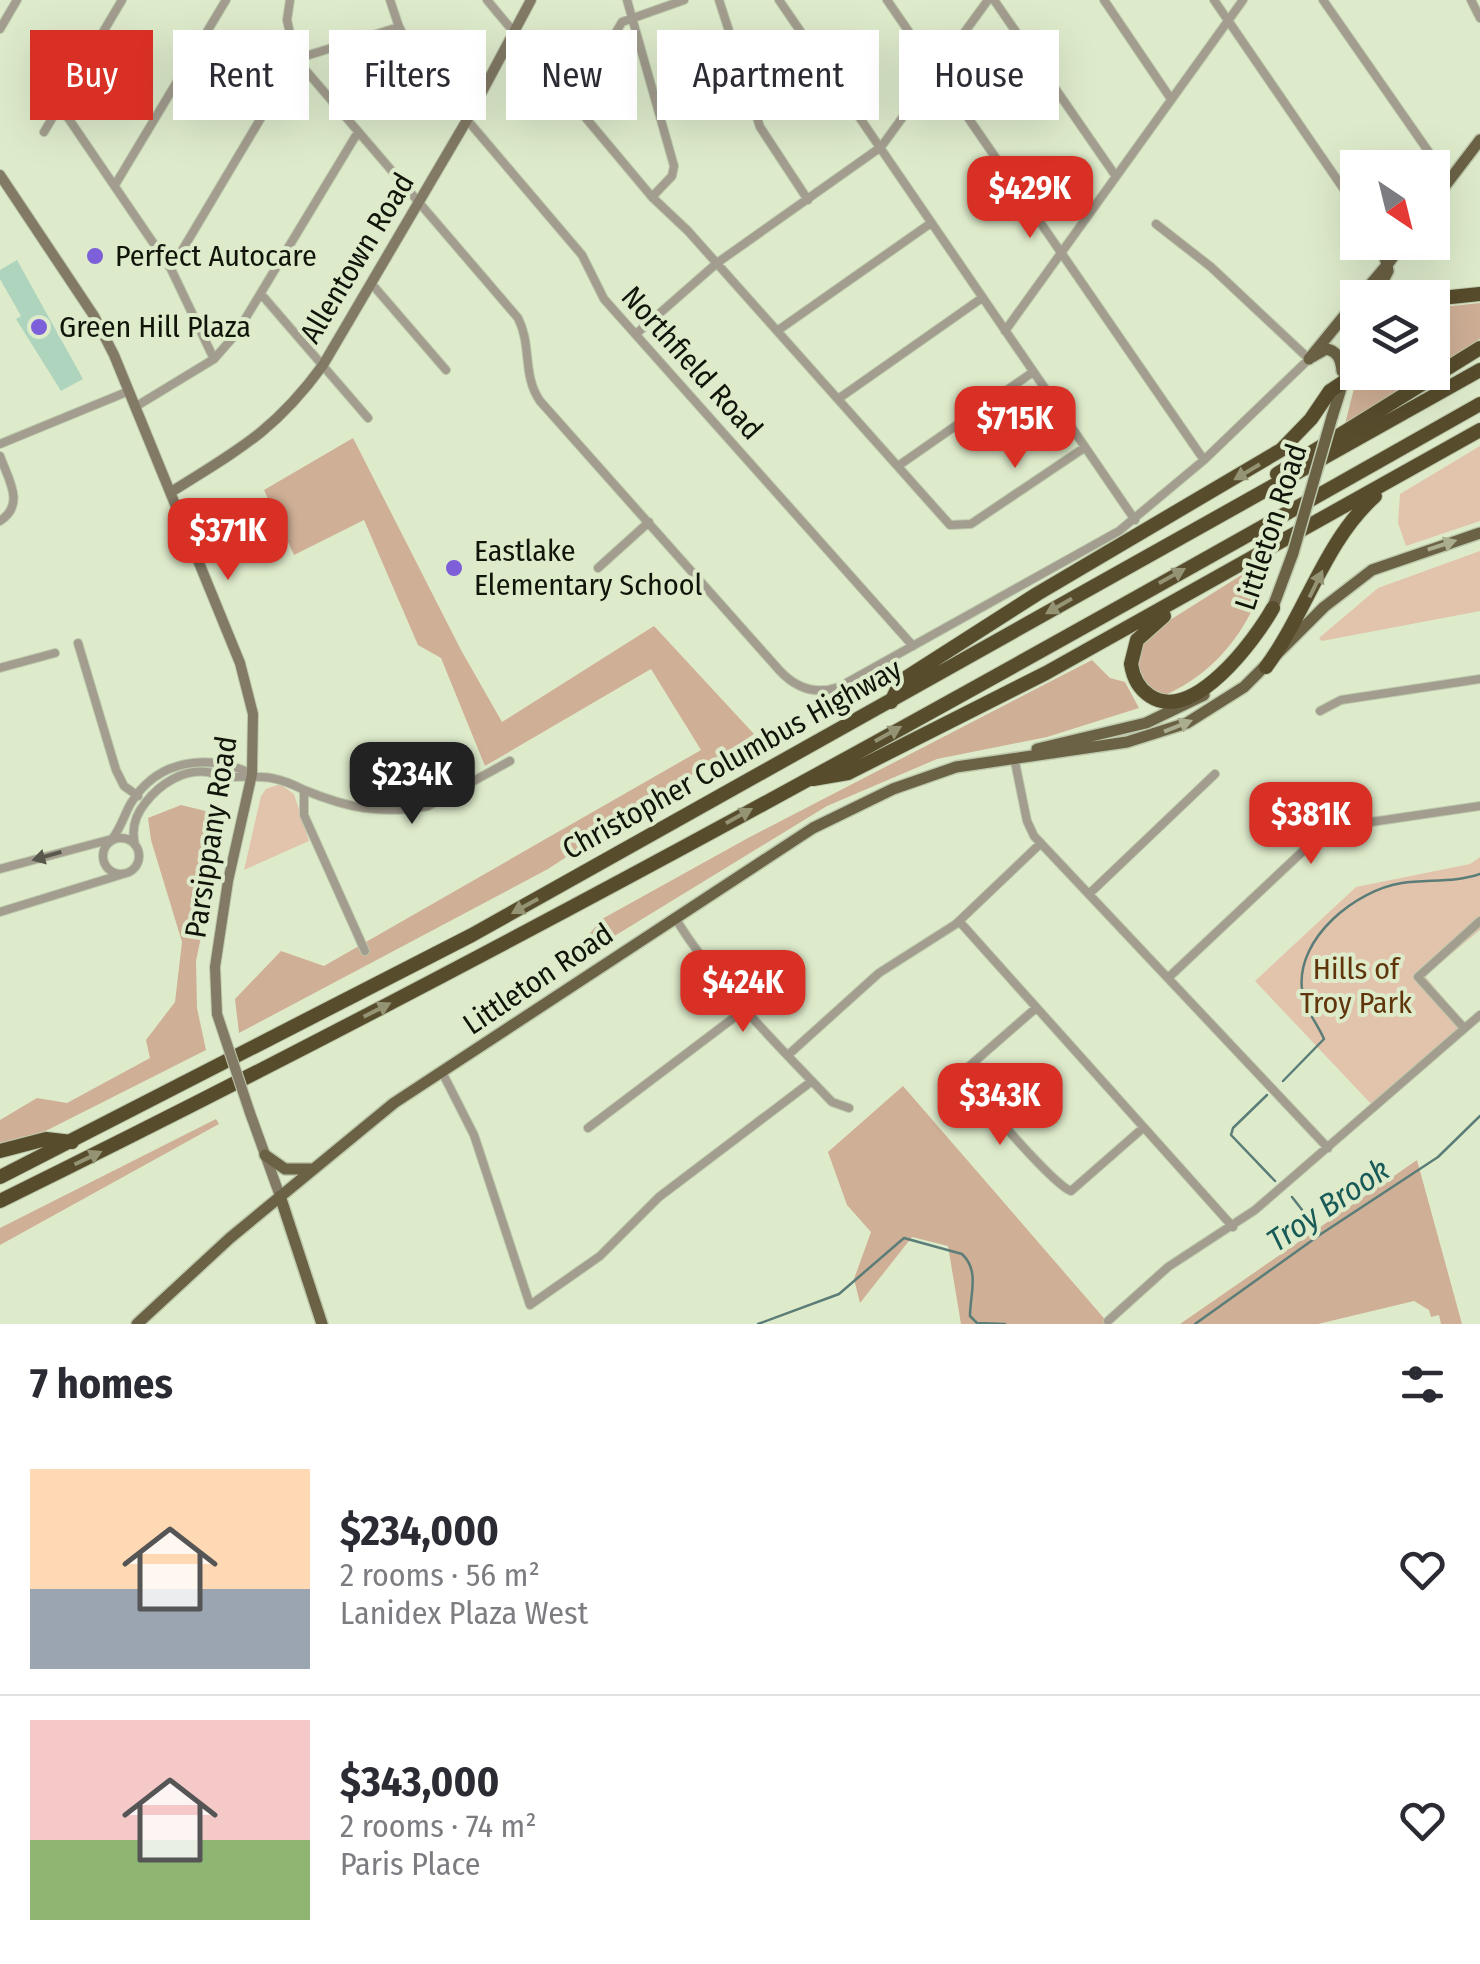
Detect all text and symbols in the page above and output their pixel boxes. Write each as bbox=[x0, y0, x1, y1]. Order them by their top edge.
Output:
chip: Buy bbox=[30, 30, 153, 120]
chip: Rent bbox=[173, 30, 309, 120]
chip: Filters bbox=[329, 30, 486, 120]
chip: New bbox=[506, 30, 637, 120]
chip: Apartment bbox=[657, 30, 879, 120]
chip: House bbox=[899, 30, 1059, 120]
north arrow bbox=[1340, 150, 1450, 260]
map controls bbox=[1340, 150, 1450, 390]
pin: $429K bbox=[960, 156, 1100, 241]
street label: Allentown Road bbox=[292, 166, 422, 350]
text: $429K bbox=[989, 169, 1071, 207]
place label: Perfect Autocare bbox=[115, 238, 317, 274]
marker: Perfect Autocare bbox=[84, 245, 106, 267]
street label: Northfield Road bbox=[614, 279, 770, 447]
button: layers bbox=[1340, 280, 1450, 390]
place label: Green Hill Plaza bbox=[59, 309, 251, 345]
marker: Green Hill Plaza bbox=[28, 316, 50, 338]
pin: $715K bbox=[945, 386, 1085, 471]
text: $715K bbox=[977, 399, 1053, 437]
street label: Littleton Road bbox=[1227, 439, 1315, 615]
one-way arrow bbox=[1233, 463, 1261, 480]
pin: $371K bbox=[158, 498, 298, 583]
text: $371K bbox=[190, 511, 266, 549]
place label: Eastlake Elementary School bbox=[474, 533, 702, 603]
one-way arrow bbox=[1427, 537, 1457, 552]
marker: Eastlake Elementary School bbox=[443, 557, 465, 579]
one-way arrow bbox=[1158, 568, 1186, 586]
one-way arrow bbox=[1307, 569, 1324, 598]
one-way arrow bbox=[1045, 597, 1074, 614]
street label: Christopher Columbus Highway bbox=[556, 650, 908, 867]
one-way arrow bbox=[1163, 717, 1193, 733]
one-way arrow bbox=[873, 725, 902, 742]
street label: Parsippany Road bbox=[177, 734, 245, 940]
pin: $234K bbox=[342, 742, 482, 827]
text: $234K bbox=[372, 755, 452, 793]
pin: $381K bbox=[1241, 782, 1381, 867]
text: $381K bbox=[1271, 795, 1351, 833]
one-way arrow bbox=[725, 808, 754, 825]
one-way arrow bbox=[31, 849, 62, 865]
one-way arrow bbox=[511, 897, 539, 915]
street label: Littleton Road bbox=[456, 916, 620, 1042]
pin: $424K bbox=[673, 950, 813, 1035]
park label: Hills of Troy Park bbox=[1300, 951, 1412, 1021]
text: $424K bbox=[702, 963, 784, 1001]
one-way arrow bbox=[363, 1002, 392, 1019]
pin: $343K bbox=[930, 1063, 1070, 1148]
text: $343K bbox=[960, 1076, 1040, 1114]
one-way arrow bbox=[73, 1149, 102, 1166]
water label: Troy Brook bbox=[1260, 1150, 1397, 1260]
icon: filters bbox=[1395, 1357, 1450, 1412]
text: 7 homes bbox=[30, 1359, 173, 1409]
text: $234,000 bbox=[340, 1506, 499, 1556]
icon: home bbox=[110, 1509, 230, 1629]
icon: heart bbox=[1395, 1542, 1450, 1597]
text: 2 rooms · 56 m² bbox=[340, 1556, 540, 1594]
text: Lanidex Plaza West bbox=[340, 1594, 588, 1632]
text: $343,000 bbox=[340, 1757, 499, 1807]
icon: home bbox=[110, 1760, 230, 1880]
icon: heart bbox=[1395, 1793, 1450, 1848]
text: 2 rooms · 74 m² bbox=[340, 1807, 537, 1845]
text: Paris Place bbox=[340, 1845, 480, 1883]

